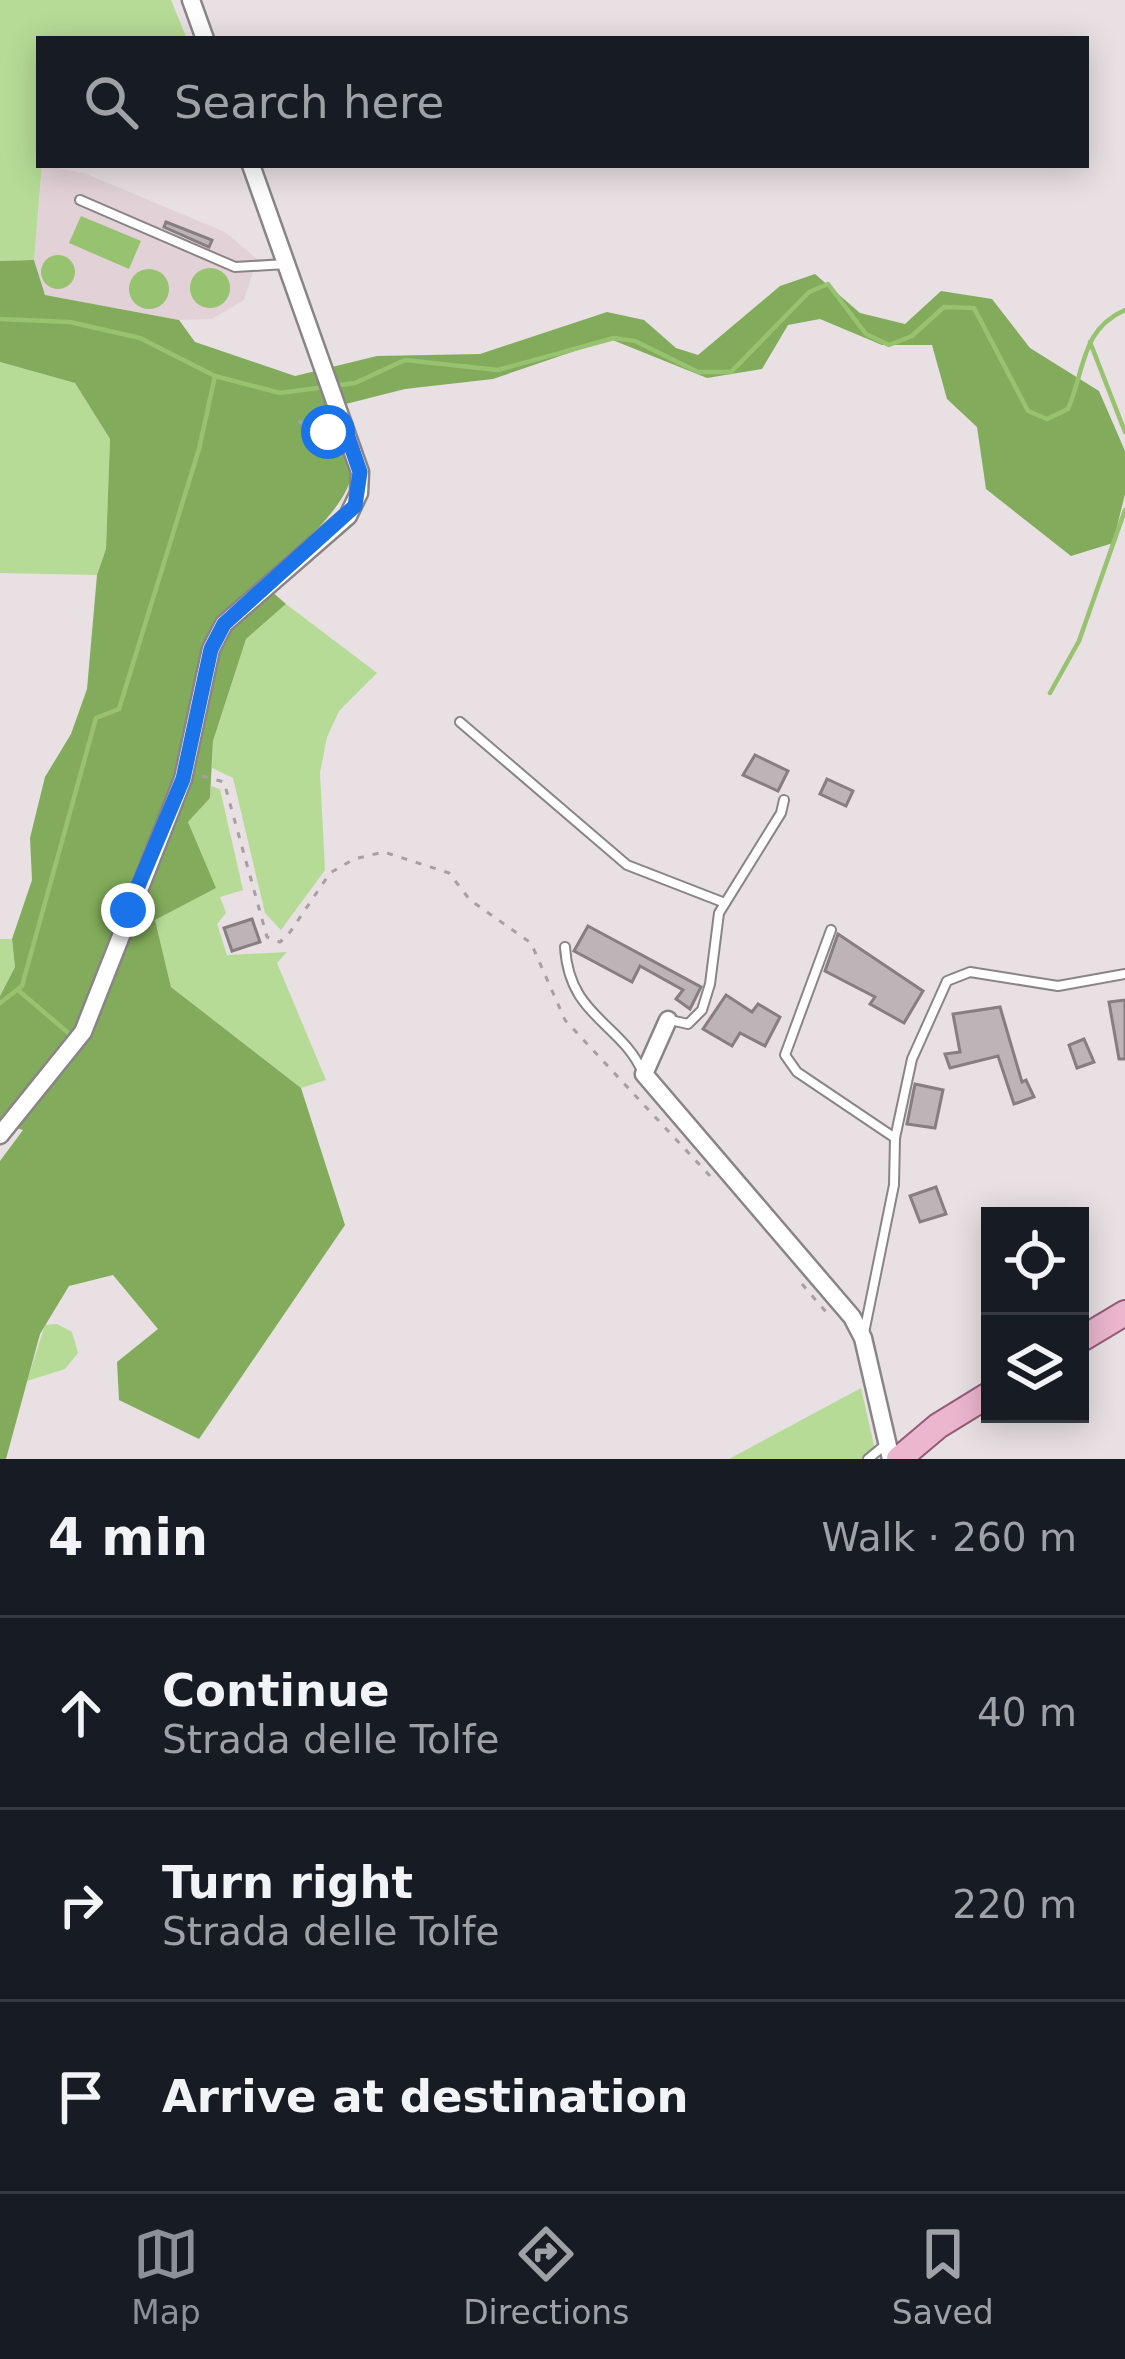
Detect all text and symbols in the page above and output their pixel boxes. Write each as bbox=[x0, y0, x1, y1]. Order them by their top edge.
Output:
search box bbox=[36, 36, 1089, 168]
icon: search bbox=[78, 69, 144, 135]
text: Search here bbox=[174, 76, 444, 129]
route start bbox=[301, 405, 355, 459]
route end bbox=[101, 883, 155, 937]
map controls bbox=[981, 1207, 1089, 1423]
button: locate bbox=[981, 1207, 1089, 1315]
button: layers bbox=[981, 1315, 1089, 1423]
text: 4 min bbox=[48, 1508, 208, 1567]
text: Walk · 260 m bbox=[822, 1515, 1077, 1560]
text: Continue bbox=[162, 1664, 390, 1717]
icon: ahead bbox=[48, 1680, 114, 1746]
text: 40 m bbox=[977, 1690, 1077, 1735]
text: Strada delle Tolfe bbox=[162, 1717, 499, 1762]
text: Turn right bbox=[162, 1856, 413, 1909]
icon: right bbox=[48, 1872, 114, 1938]
text: 220 m bbox=[952, 1882, 1077, 1927]
text: Strada delle Tolfe bbox=[162, 1909, 499, 1954]
icon: arrive bbox=[48, 2064, 114, 2130]
text: Arrive at destination bbox=[162, 2070, 688, 2123]
tab: Map bbox=[131, 2221, 201, 2332]
tab: Directions bbox=[463, 2221, 629, 2332]
tab: Saved bbox=[892, 2221, 994, 2332]

